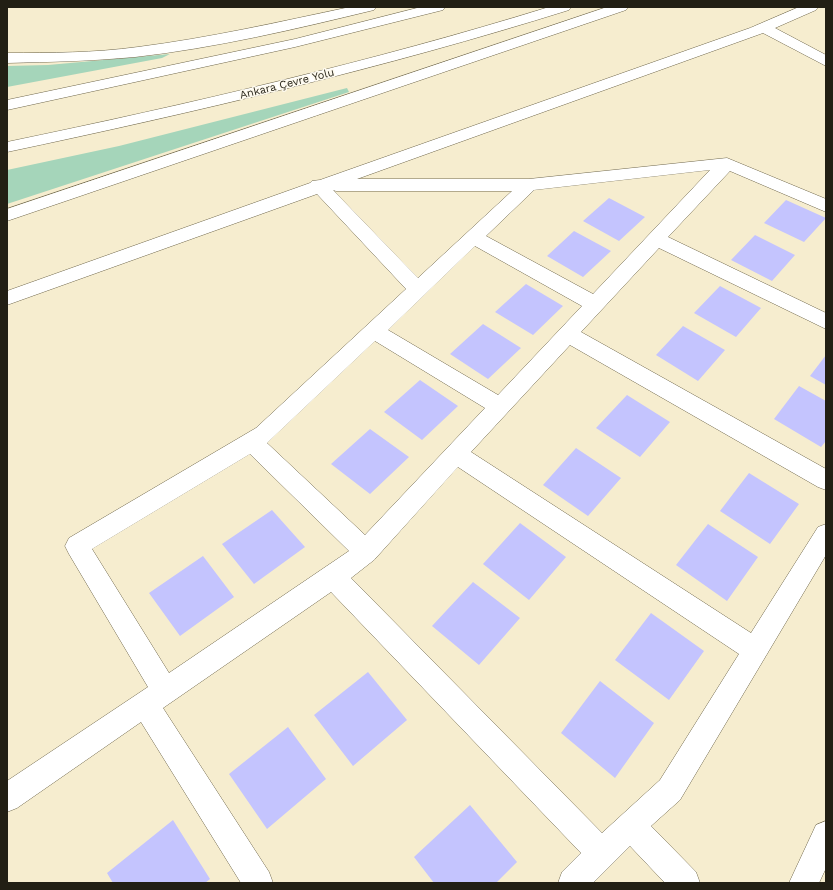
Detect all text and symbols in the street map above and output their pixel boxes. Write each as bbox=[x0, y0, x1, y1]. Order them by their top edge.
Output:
street label: Ankara Çevre Yolu bbox=[238, 66, 336, 102]

